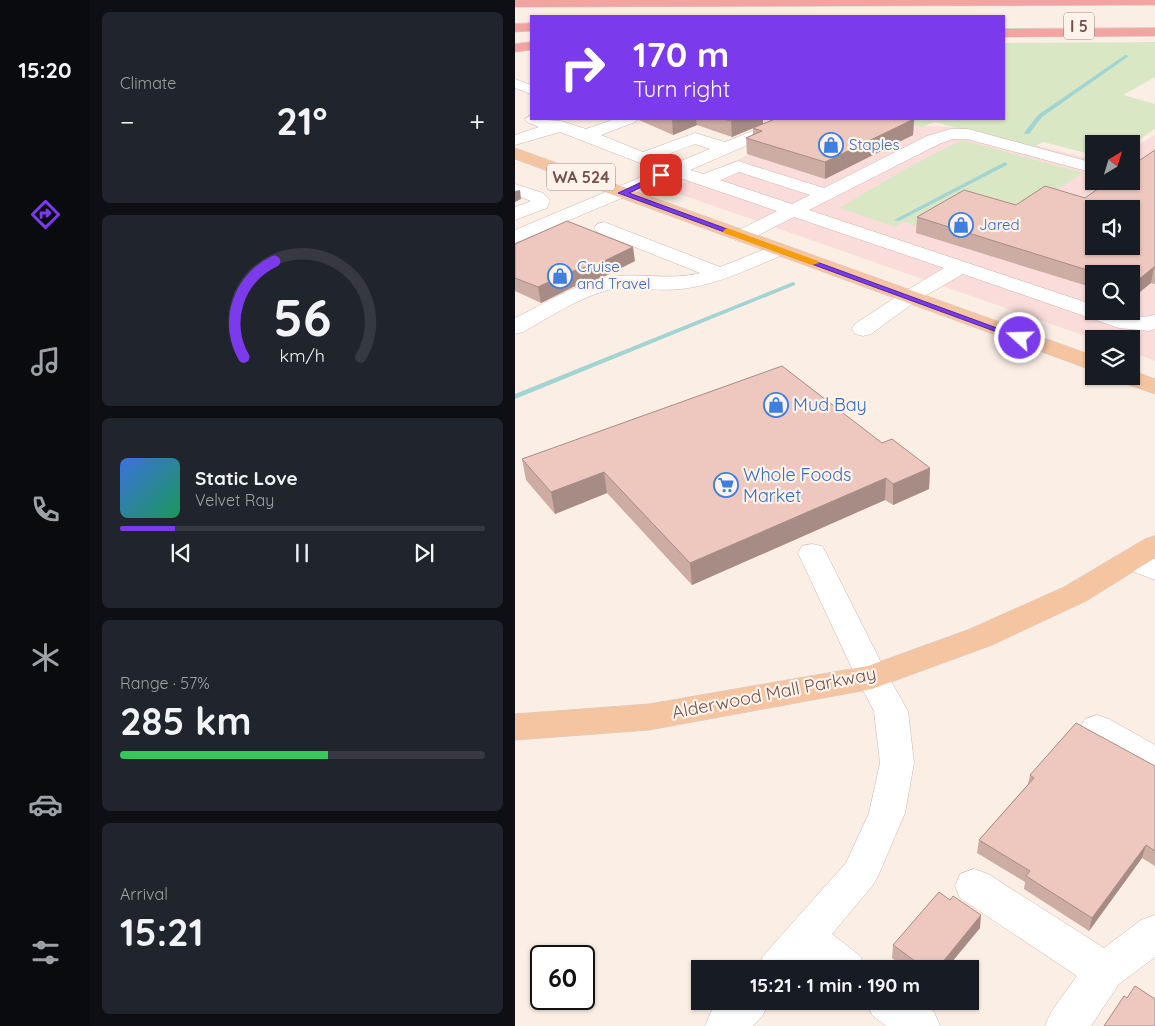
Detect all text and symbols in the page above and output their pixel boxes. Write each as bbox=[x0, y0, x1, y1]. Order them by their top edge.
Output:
road number: I 5 bbox=[1064, 12, 1094, 40]
text: 170 m bbox=[633, 32, 729, 76]
icon: right bbox=[550, 35, 615, 100]
text: 15:20 bbox=[18, 56, 72, 84]
text: Climate bbox=[120, 73, 176, 93]
text: Turn right bbox=[633, 75, 730, 103]
text: 21° bbox=[276, 97, 328, 145]
text: − bbox=[120, 104, 135, 139]
text: + bbox=[469, 104, 485, 139]
shop icon: Staples bbox=[818, 132, 844, 158]
place label: Staples bbox=[849, 135, 900, 154]
north arrow bbox=[1085, 135, 1140, 190]
map controls bbox=[1085, 135, 1140, 385]
pin bbox=[640, 154, 682, 196]
icon: arrive bbox=[647, 161, 675, 189]
road number: WA 524 bbox=[547, 163, 615, 190]
icon: directions bbox=[28, 197, 63, 232]
button: sound bbox=[1085, 200, 1140, 255]
shop icon: Jared bbox=[948, 212, 974, 238]
place label: Jared bbox=[979, 215, 1020, 234]
place label: Cruise and Travel bbox=[577, 257, 650, 293]
shop icon: Cruise and Travel bbox=[547, 263, 573, 289]
button: search bbox=[1085, 265, 1140, 320]
text: 56 bbox=[273, 284, 332, 349]
position arrow bbox=[993, 311, 1045, 363]
button: layers bbox=[1085, 330, 1140, 385]
icon: music bbox=[28, 344, 63, 379]
text: km/h bbox=[280, 344, 325, 366]
shop icon: Mud Bay bbox=[763, 392, 789, 418]
place label: Mud Bay bbox=[793, 393, 867, 416]
place label: Whole Foods Market bbox=[743, 463, 852, 507]
text: Static Love bbox=[195, 466, 298, 490]
supermarket icon: Whole Foods Market bbox=[713, 472, 739, 498]
text: Velvet Ray bbox=[195, 490, 274, 510]
icon: phone bbox=[28, 492, 63, 527]
icon: previous bbox=[167, 539, 195, 567]
icon: pause bbox=[288, 539, 316, 567]
icon: next bbox=[410, 539, 438, 567]
icon: climate bbox=[28, 640, 63, 675]
street label: Alderwood Mall Parkway bbox=[670, 661, 878, 724]
text: Range · 57% bbox=[120, 673, 210, 693]
text: 285 km bbox=[120, 697, 252, 745]
icon: car bbox=[28, 787, 63, 822]
text: Arrival bbox=[120, 884, 168, 904]
text: 15:21 bbox=[120, 908, 203, 956]
icon: filters bbox=[28, 935, 63, 970]
speed limit sign: 60 bbox=[530, 945, 595, 1010]
text: 15:21 · 1 min · 190 m bbox=[750, 973, 920, 997]

